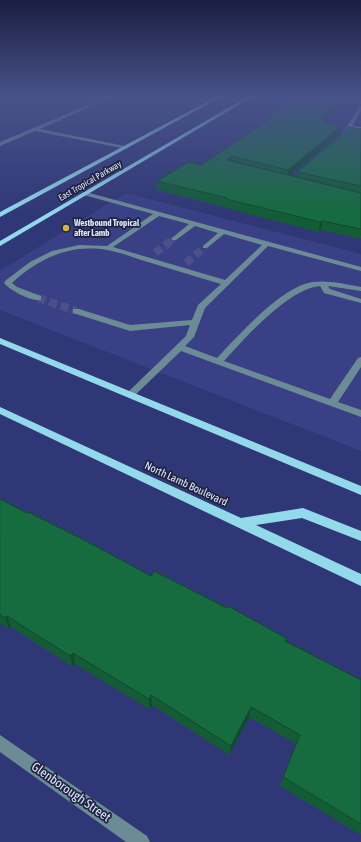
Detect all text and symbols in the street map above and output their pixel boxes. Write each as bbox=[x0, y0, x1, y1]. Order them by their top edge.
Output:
street label: East Tropical Parkway bbox=[57, 159, 123, 203]
place label: Westbound Tropical after Lamb bbox=[74, 218, 139, 239]
marker: Westbound Tropical after Lamb bbox=[61, 223, 71, 233]
street label: North Lamb Boulevard bbox=[142, 459, 230, 509]
street label: Glenborough Street bbox=[28, 759, 114, 825]

